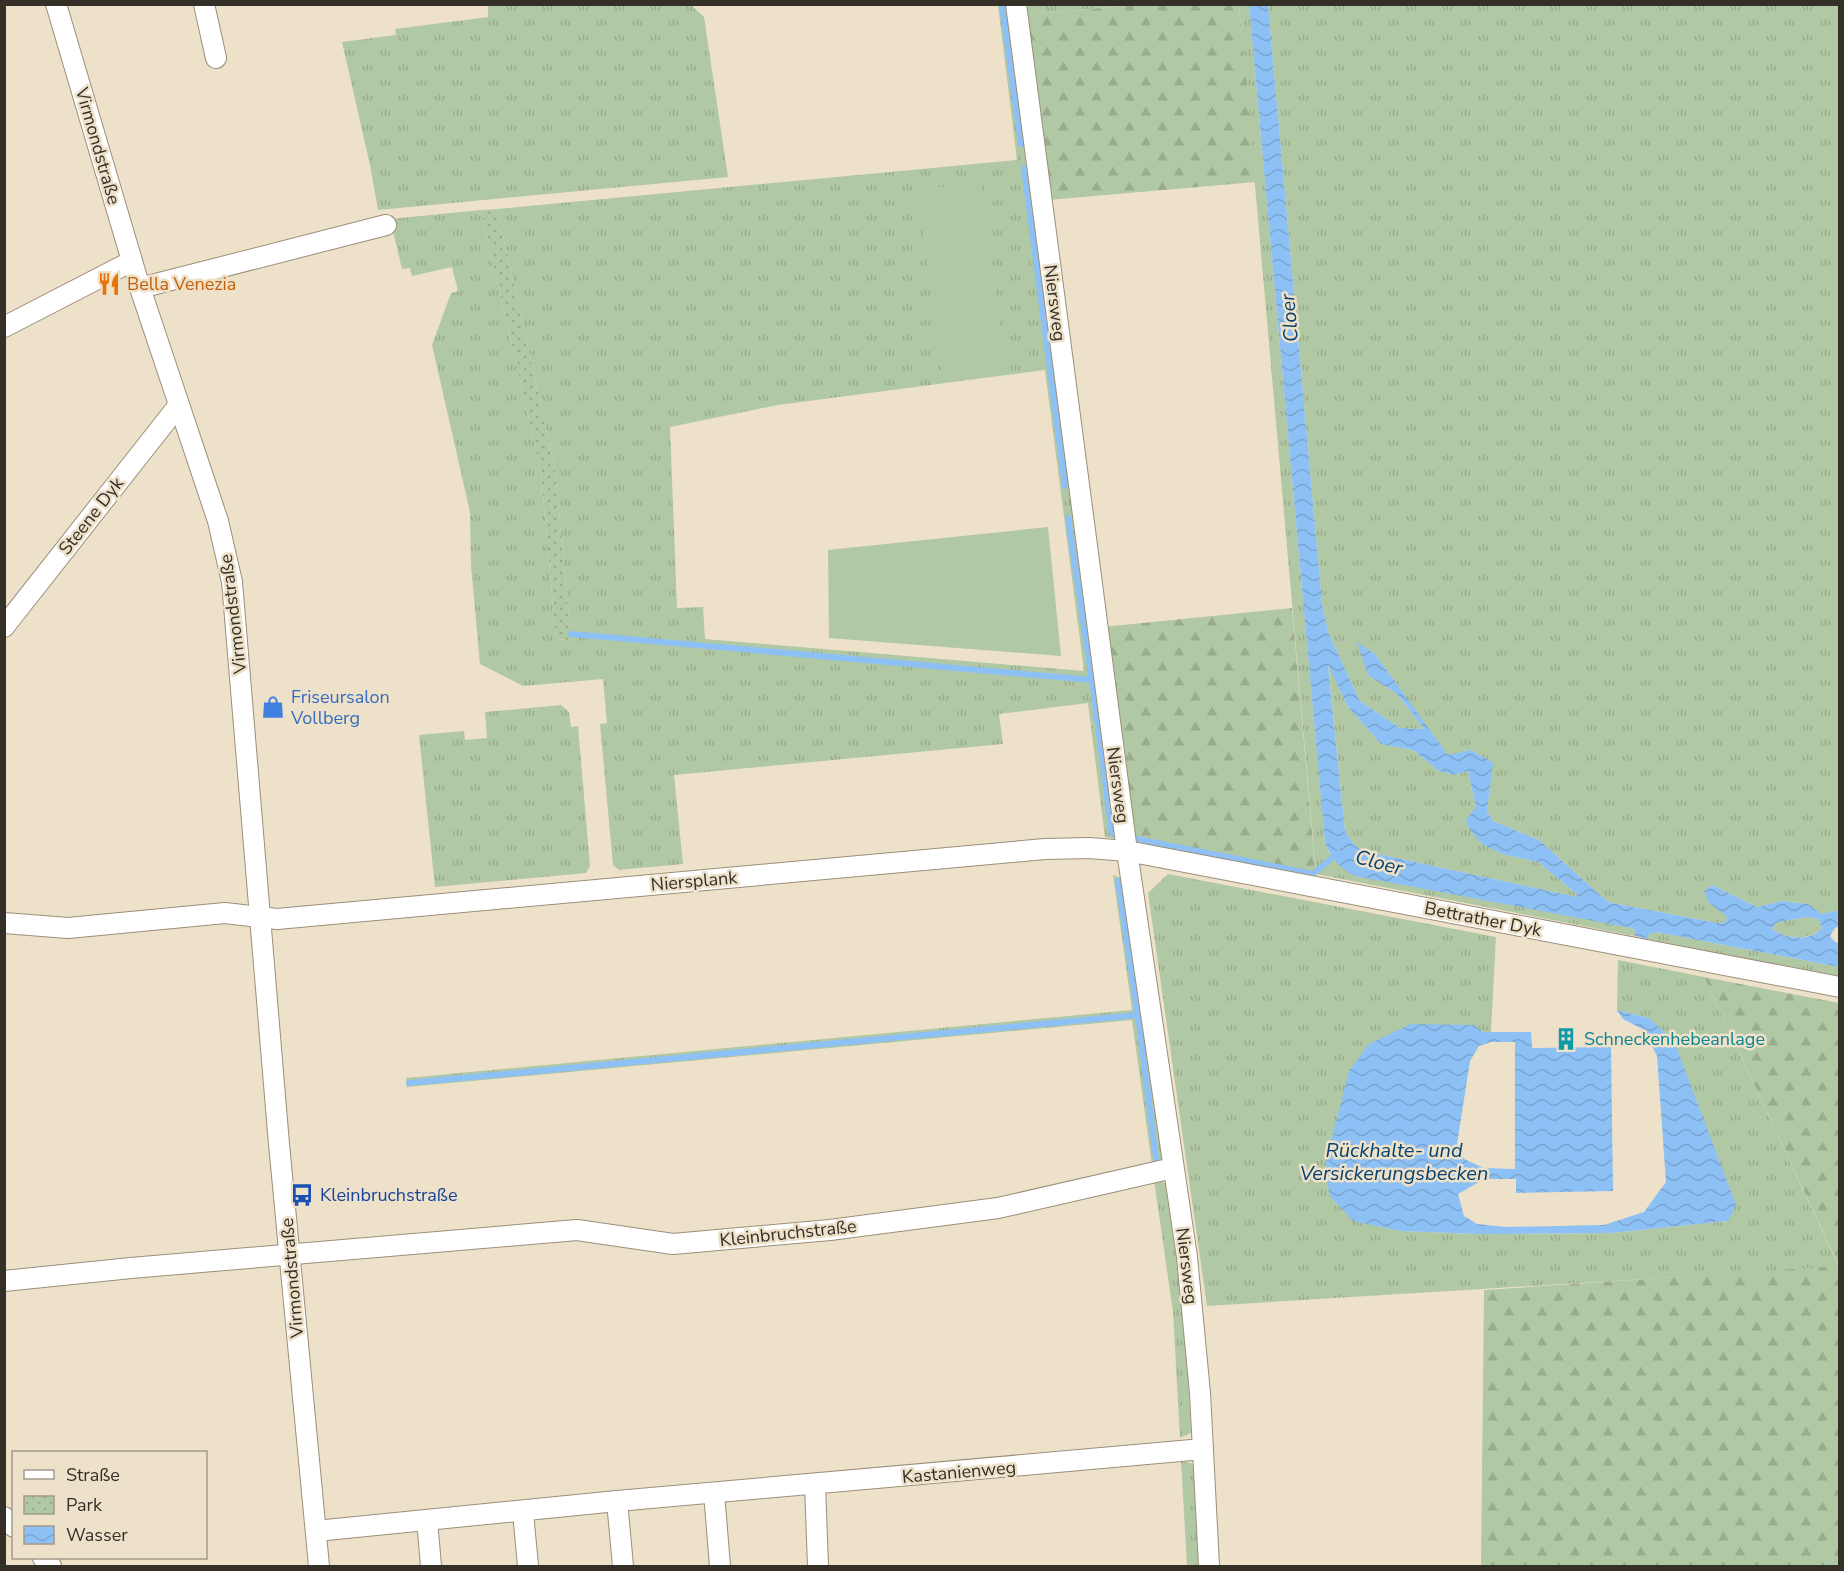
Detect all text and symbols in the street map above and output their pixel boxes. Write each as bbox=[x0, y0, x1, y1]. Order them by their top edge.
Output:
street label: Virmondstraße bbox=[70, 84, 126, 207]
street label: Niersweg bbox=[1038, 263, 1072, 343]
restaurant icon: Bella Venezia bbox=[96, 271, 122, 297]
place label: Bella Venezia bbox=[127, 272, 236, 296]
water label: Cloer bbox=[1274, 292, 1305, 343]
street label: Steene Dyk bbox=[53, 471, 130, 560]
street label: Virmondstraße bbox=[214, 553, 252, 676]
place label: Friseursalon Vollberg bbox=[290, 685, 390, 730]
shop icon: Friseursalon Vollberg bbox=[260, 694, 286, 720]
street label: Niersweg bbox=[1101, 745, 1135, 825]
water label: Cloer bbox=[1352, 843, 1406, 882]
street label: Niersplank bbox=[650, 865, 739, 897]
street label: Bettrather Dyk bbox=[1422, 896, 1545, 942]
building icon: Schneckenhebeanlage bbox=[1553, 1026, 1579, 1052]
place label: Schneckenhebeanlage bbox=[1584, 1027, 1765, 1051]
water label: Rückhalte- und Versickerungsbecken bbox=[1300, 1137, 1488, 1187]
bus stop icon: Kleinbruchstraße bbox=[289, 1182, 315, 1208]
place label: Kleinbruchstraße bbox=[320, 1183, 457, 1207]
street label: Kleinbruchstraße bbox=[718, 1214, 858, 1252]
street label: Virmondstraße bbox=[275, 1217, 309, 1340]
street label: Niersweg bbox=[1170, 1226, 1204, 1306]
legend bbox=[12, 1451, 207, 1559]
street label: Kastanienweg bbox=[901, 1455, 1017, 1489]
text: Straße bbox=[66, 1463, 120, 1487]
text: Park bbox=[66, 1493, 103, 1517]
text: Wasser bbox=[66, 1523, 128, 1547]

